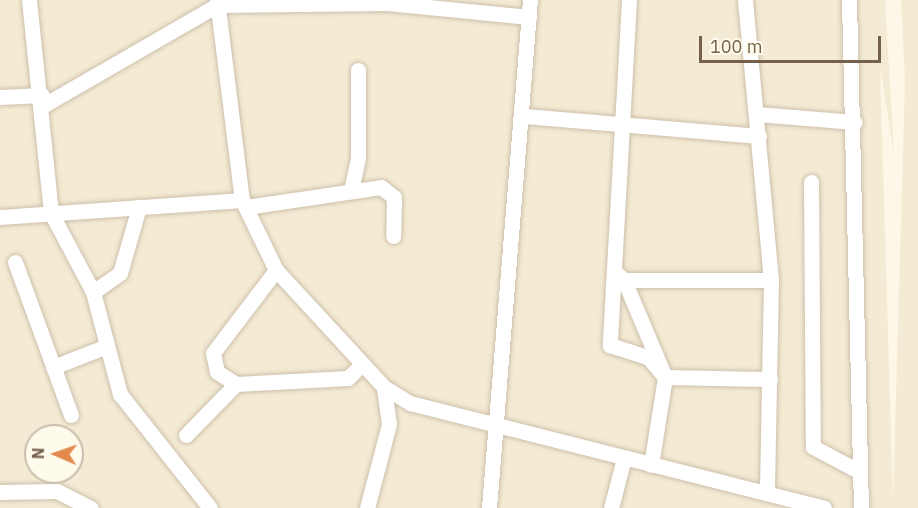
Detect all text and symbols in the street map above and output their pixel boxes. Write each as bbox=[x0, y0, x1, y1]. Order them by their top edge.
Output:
scale bar bbox=[702, 24, 884, 62]
text: 100 m bbox=[710, 35, 762, 58]
north arrow bbox=[24, 424, 84, 484]
text: N bbox=[28, 447, 48, 460]

